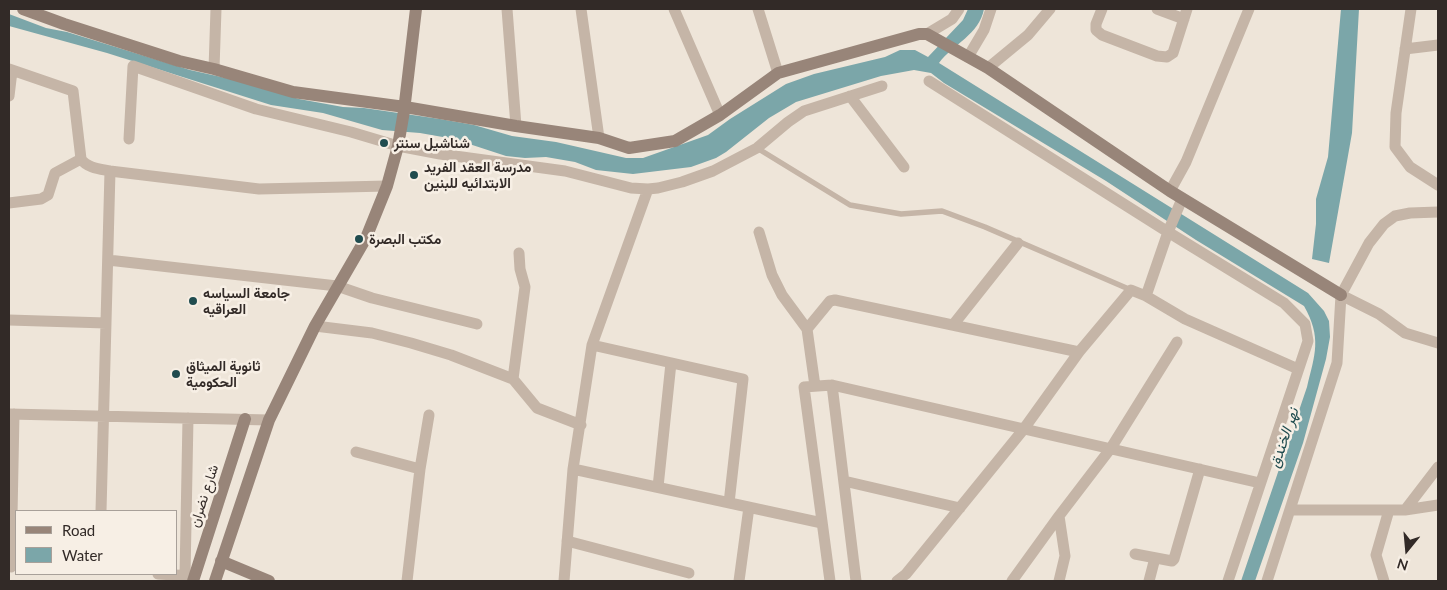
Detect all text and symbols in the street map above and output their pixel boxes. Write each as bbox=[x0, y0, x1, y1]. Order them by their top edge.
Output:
place label: شناشيل سنتر bbox=[394, 135, 470, 151]
marker: شناشيل سنتر bbox=[378, 137, 390, 149]
place label: مدرسة العقد الفريد الابتدائيه للبنين bbox=[424, 159, 531, 192]
marker: مدرسة العقد الفريد الابتدائيه للبنين bbox=[408, 169, 420, 181]
place label: مكتب البصرة bbox=[369, 231, 441, 247]
marker: مكتب البصرة bbox=[353, 233, 365, 245]
place label: جامعة السياسه العراقيه bbox=[203, 285, 290, 318]
marker: جامعة السياسه العراقيه bbox=[187, 295, 199, 307]
place label: ثانوية الميثاق الحكومية bbox=[186, 358, 261, 391]
marker: ثانوية الميثاق الحكومية bbox=[170, 368, 182, 380]
water label: نهر الخندق bbox=[1265, 406, 1303, 470]
street label: شارع نضران bbox=[186, 463, 222, 529]
legend bbox=[15, 510, 178, 575]
text: Road bbox=[62, 521, 95, 539]
north arrow bbox=[1382, 525, 1432, 575]
text: Water bbox=[62, 546, 103, 564]
text: N bbox=[1395, 555, 1410, 575]

